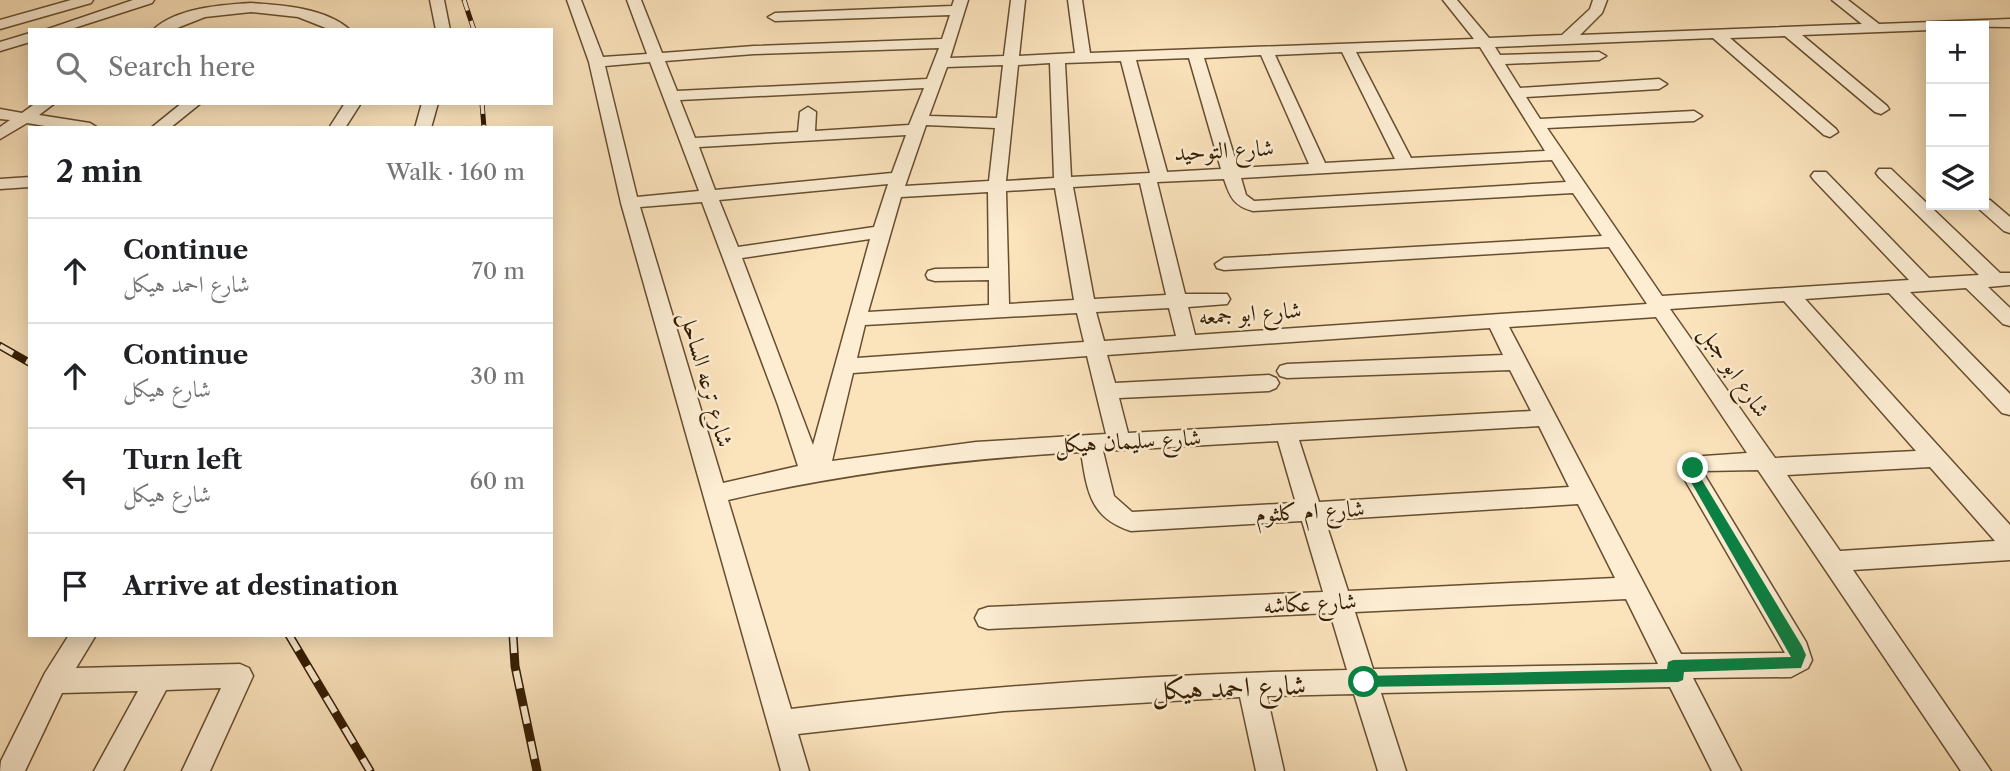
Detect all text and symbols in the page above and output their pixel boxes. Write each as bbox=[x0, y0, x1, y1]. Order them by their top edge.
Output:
map controls bbox=[1926, 21, 1989, 210]
button: + bbox=[1926, 21, 1989, 84]
search box bbox=[28, 28, 553, 105]
icon: search bbox=[52, 48, 90, 86]
text: Search here bbox=[108, 51, 255, 83]
button: − bbox=[1926, 84, 1989, 147]
street label: شارع التوحيد bbox=[1173, 133, 1275, 173]
button: layers bbox=[1926, 147, 1989, 210]
text: 2 min bbox=[56, 153, 142, 190]
text: Walk · 160 m bbox=[386, 158, 525, 186]
text: Continue bbox=[123, 234, 248, 266]
icon: ahead bbox=[56, 252, 94, 290]
text: 70 m bbox=[472, 257, 525, 285]
text: شارع احمد هيكل bbox=[123, 270, 250, 298]
street label: شارع ابو جمعه bbox=[1197, 295, 1303, 337]
street label: شارع ترعه الساحل bbox=[668, 308, 740, 452]
street label: شارع ابو جبل bbox=[1689, 320, 1776, 426]
text: Continue bbox=[123, 339, 248, 371]
icon: ahead bbox=[56, 357, 94, 395]
text: 30 m bbox=[470, 362, 525, 390]
text: شارع هيكل bbox=[123, 375, 211, 403]
street label: شارع سليمان هيكل bbox=[1054, 423, 1202, 465]
text: Turn left bbox=[123, 444, 242, 476]
route end bbox=[1677, 452, 1708, 483]
icon: left bbox=[56, 462, 94, 500]
text: 60 m bbox=[469, 467, 525, 495]
text: شارع هيكل bbox=[123, 480, 211, 508]
street label: شارع ام كلثوم bbox=[1255, 494, 1366, 534]
icon: arrive bbox=[56, 567, 94, 605]
text: Arrive at destination bbox=[123, 570, 398, 602]
street label: شارع عكاشه bbox=[1263, 587, 1358, 625]
route start bbox=[1348, 666, 1379, 697]
street label: شارع احمد هيكل bbox=[1151, 667, 1307, 714]

